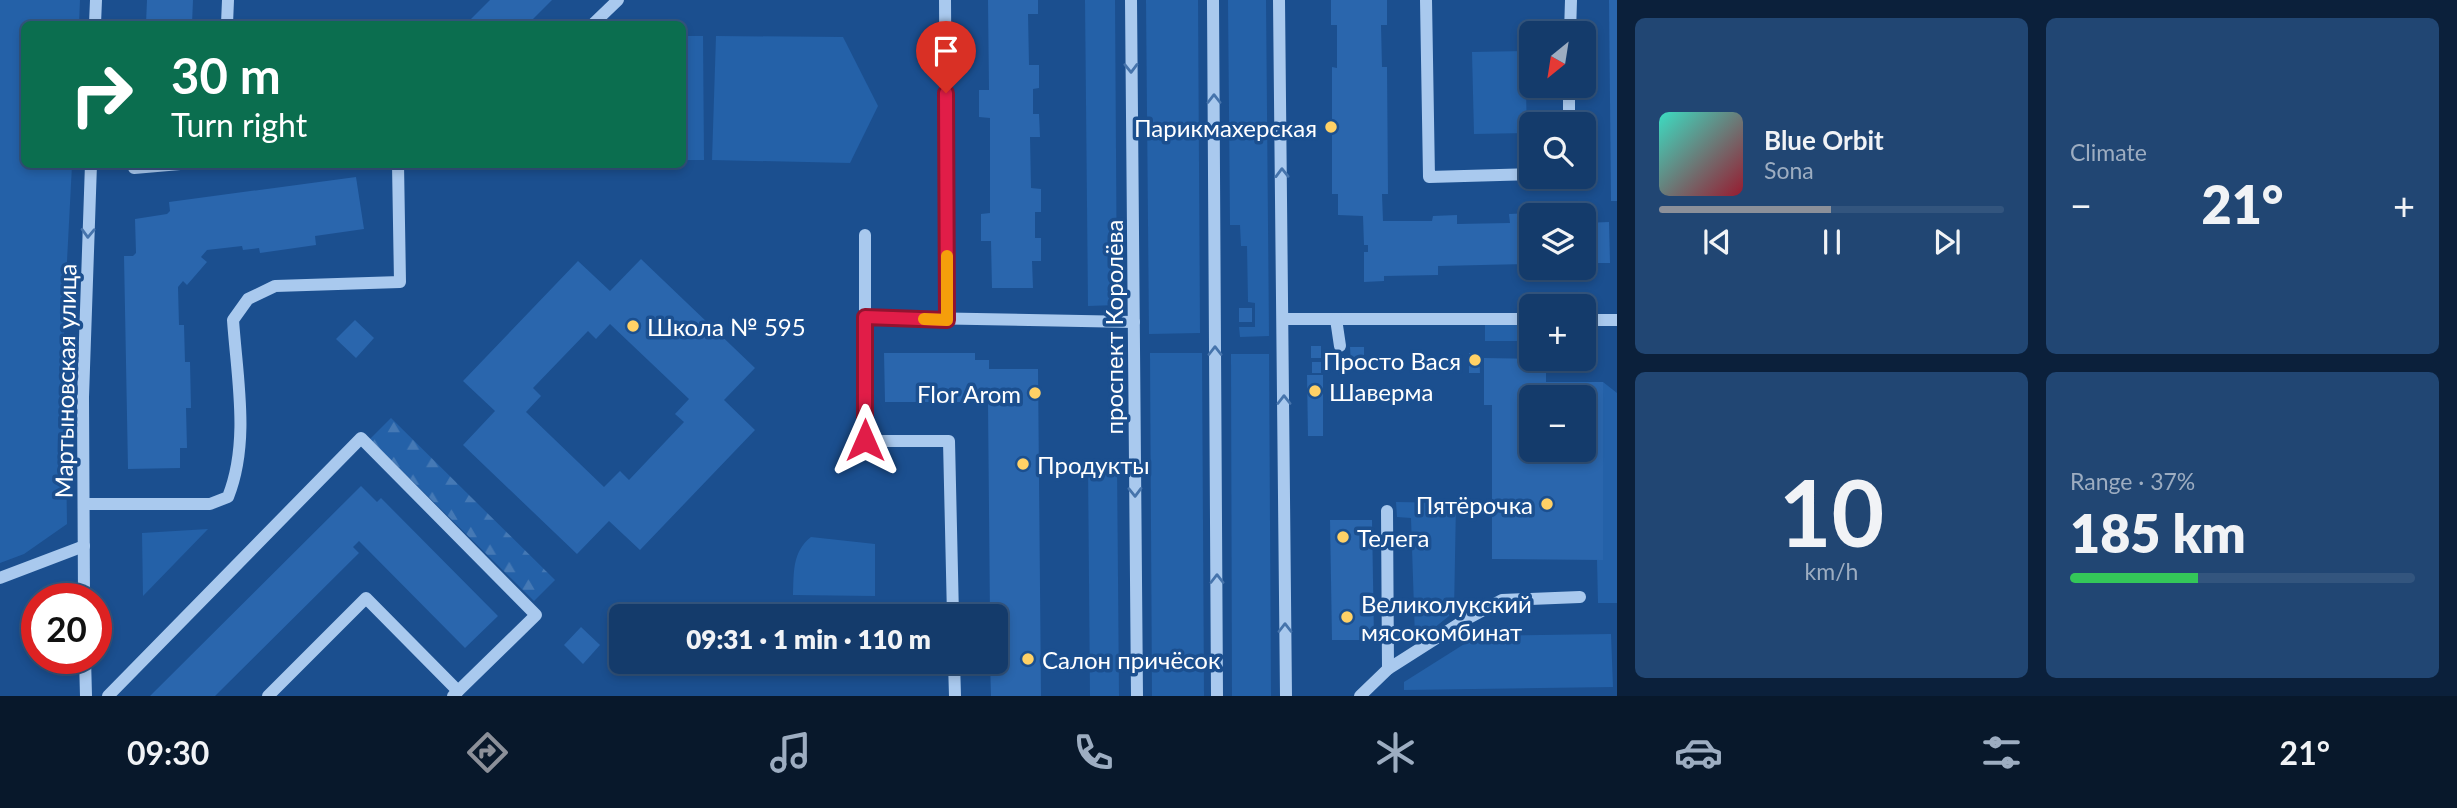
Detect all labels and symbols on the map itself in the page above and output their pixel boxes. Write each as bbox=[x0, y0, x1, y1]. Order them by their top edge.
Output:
pin bbox=[916, 21, 976, 93]
north arrow bbox=[1519, 21, 1596, 98]
one-way arrow bbox=[1123, 63, 1139, 74]
one-way arrow bbox=[1206, 94, 1222, 104]
place label: Парикмахерская bbox=[1134, 113, 1317, 142]
marker: Парикмахерская bbox=[1323, 119, 1339, 135]
one-way arrow bbox=[1274, 167, 1289, 178]
street label: проспект Королёва bbox=[1099, 220, 1128, 434]
one-way arrow bbox=[81, 227, 96, 238]
street label: Мартыновская улица bbox=[48, 263, 82, 499]
place label: Школа № 595 bbox=[647, 312, 806, 341]
marker: Школа № 595 bbox=[625, 318, 641, 334]
one-way arrow bbox=[1207, 346, 1223, 356]
place label: Просто Вася bbox=[1323, 346, 1461, 375]
marker: Просто Вася bbox=[1467, 352, 1483, 368]
place label: Шаверма bbox=[1329, 377, 1433, 406]
place label: Flor Arom bbox=[917, 379, 1021, 408]
marker: Шаверма bbox=[1307, 383, 1323, 399]
marker: Flor Arom bbox=[1027, 385, 1043, 401]
one-way arrow bbox=[1276, 395, 1292, 405]
position arrow bbox=[828, 403, 902, 477]
place label: Продукты bbox=[1037, 450, 1150, 479]
marker: Продукты bbox=[1015, 456, 1031, 472]
one-way arrow bbox=[1127, 487, 1143, 497]
place label: Пятёрочка bbox=[1416, 490, 1533, 519]
marker: Пятёрочка bbox=[1539, 496, 1555, 512]
place label: Телега bbox=[1357, 523, 1429, 552]
marker: Телега bbox=[1335, 529, 1351, 545]
one-way arrow bbox=[1209, 573, 1224, 584]
speed limit sign: 20 bbox=[21, 583, 112, 674]
place label: Великолукский мясокомбинат bbox=[1361, 589, 1532, 646]
marker: Великолукский мясокомбинат bbox=[1339, 609, 1355, 625]
one-way arrow bbox=[1278, 622, 1293, 633]
place label: Салон причёсок bbox=[1042, 645, 1221, 674]
marker: Салон причёсок bbox=[1020, 651, 1036, 667]

